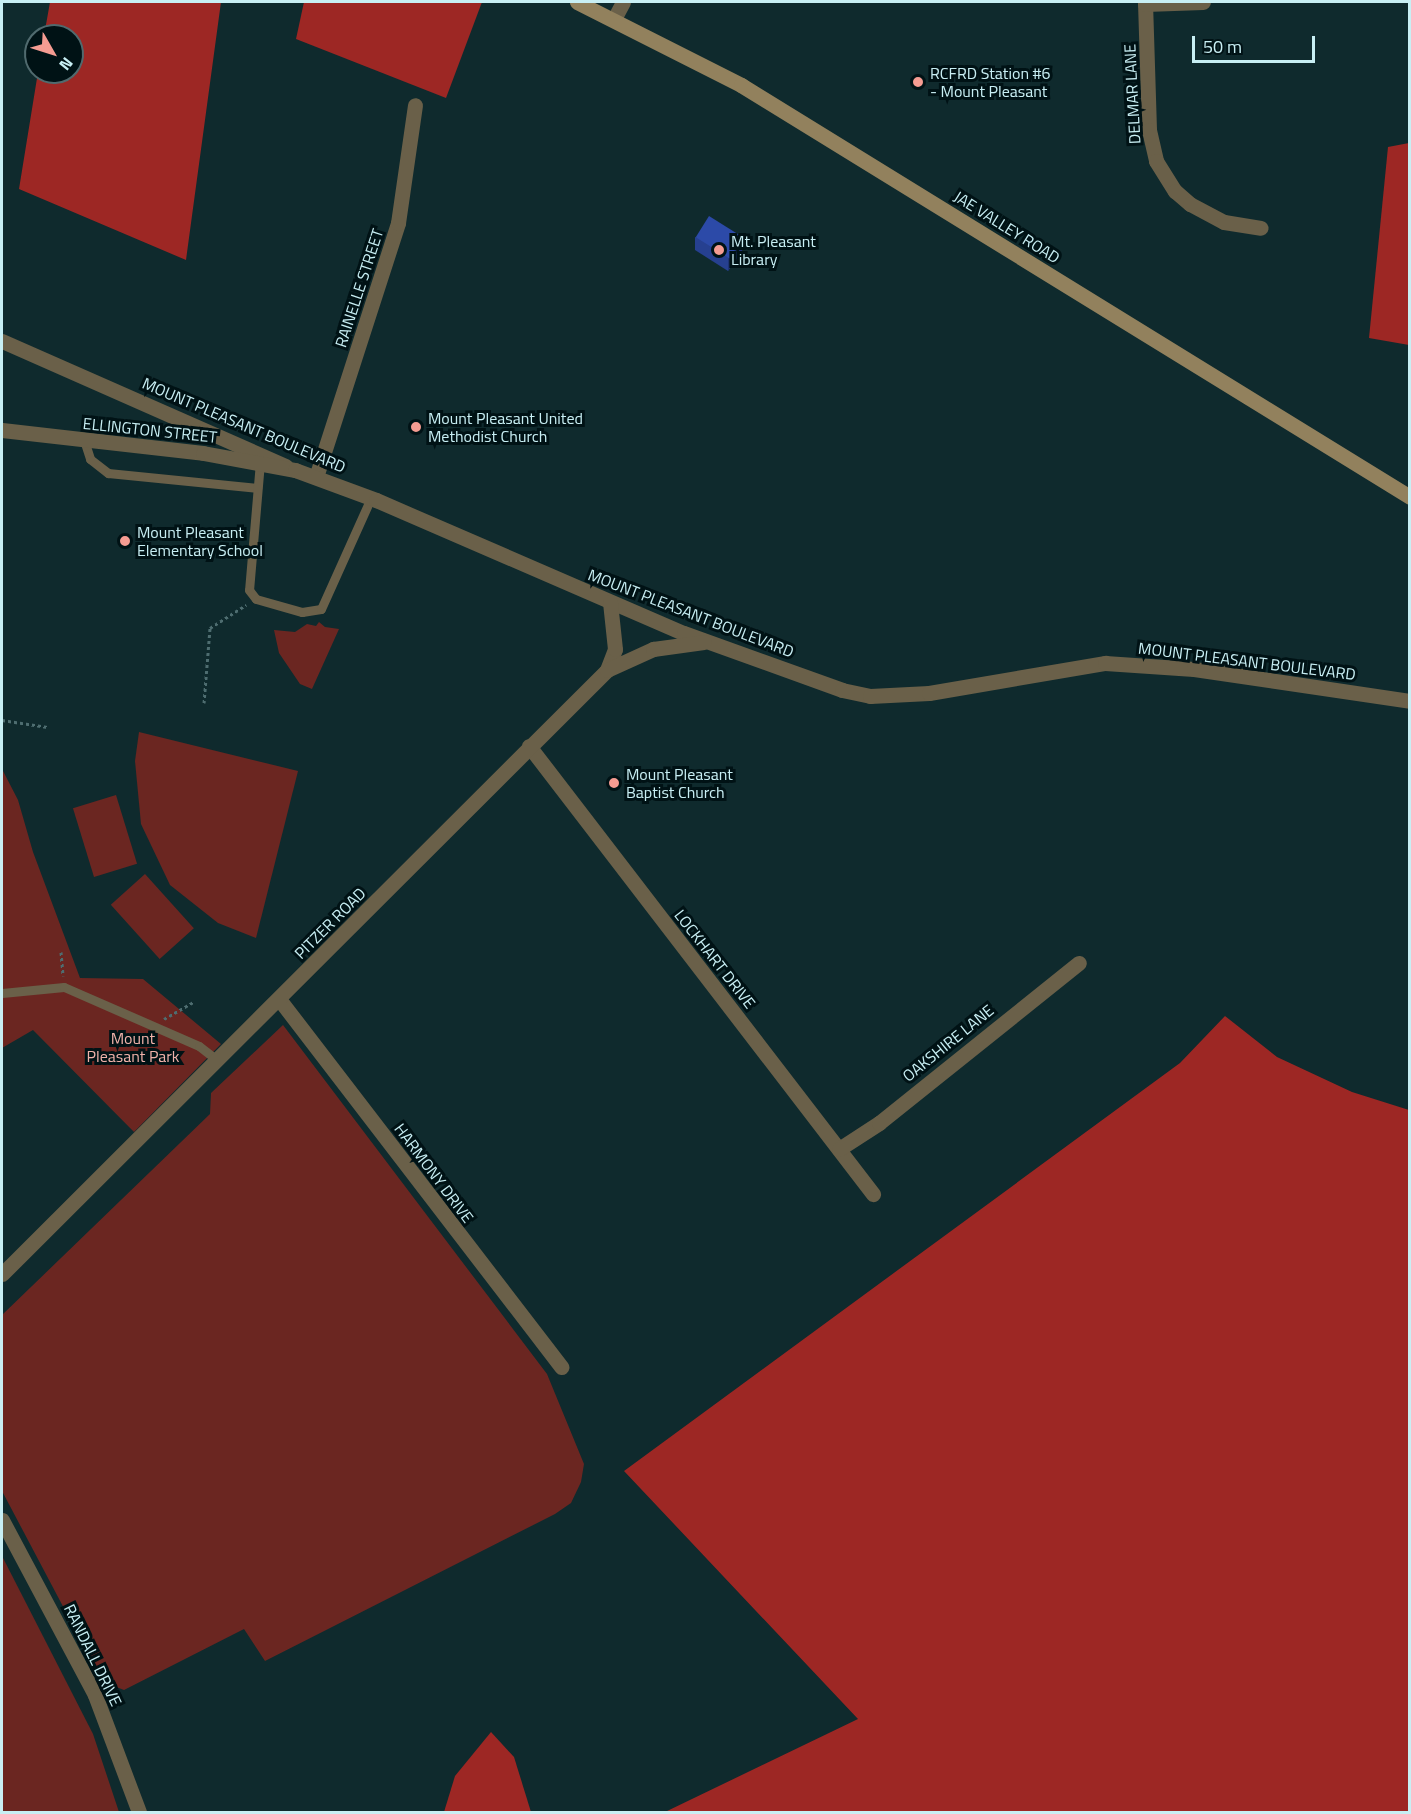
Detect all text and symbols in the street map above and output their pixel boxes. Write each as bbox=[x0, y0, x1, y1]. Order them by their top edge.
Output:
north arrow bbox=[24, 24, 84, 84]
scale bar bbox=[1195, 24, 1318, 62]
text: 50 m bbox=[1203, 33, 1242, 60]
street label: DELMAR LANE bbox=[1120, 44, 1144, 144]
text: N bbox=[54, 52, 79, 76]
place label: RCFRD Station #6 - Mount Pleasant bbox=[930, 63, 1050, 101]
marker: RCFRD Station #6 - Mount Pleasant bbox=[911, 75, 925, 89]
street label: JAE VALLEY ROAD bbox=[950, 187, 1064, 267]
street label: RAINELLE STREET bbox=[331, 226, 387, 350]
place label: Mt. Pleasant Library bbox=[731, 231, 816, 269]
marker: Mt. Pleasant Library bbox=[712, 243, 726, 257]
street label: MOUNT PLEASANT BOULEVARD bbox=[139, 373, 349, 477]
place label: Mount Pleasant United Methodist Church bbox=[428, 408, 583, 446]
street label: ELLINGTON STREET bbox=[82, 413, 218, 447]
marker: Mount Pleasant United Methodist Church bbox=[409, 420, 423, 434]
place label: Mount Pleasant Elementary School bbox=[137, 522, 263, 560]
marker: Mount Pleasant Elementary School bbox=[118, 534, 132, 548]
street label: MOUNT PLEASANT BOULEVARD bbox=[585, 565, 797, 661]
street label: MOUNT PLEASANT BOULEVARD bbox=[1137, 638, 1357, 684]
place label: Mount Pleasant Baptist Church bbox=[626, 764, 733, 802]
marker: Mount Pleasant Baptist Church bbox=[607, 776, 621, 790]
street label: PITZER ROAD bbox=[290, 883, 370, 963]
street label: LOCKHART DRIVE bbox=[671, 906, 759, 1012]
street label: OAKSHIRE LANE bbox=[899, 1000, 997, 1086]
park label: Mount Pleasant Park bbox=[86, 1028, 180, 1066]
street label: HARMONY DRIVE bbox=[390, 1120, 478, 1226]
street label: RANDALL DRIVE bbox=[60, 1601, 126, 1709]

